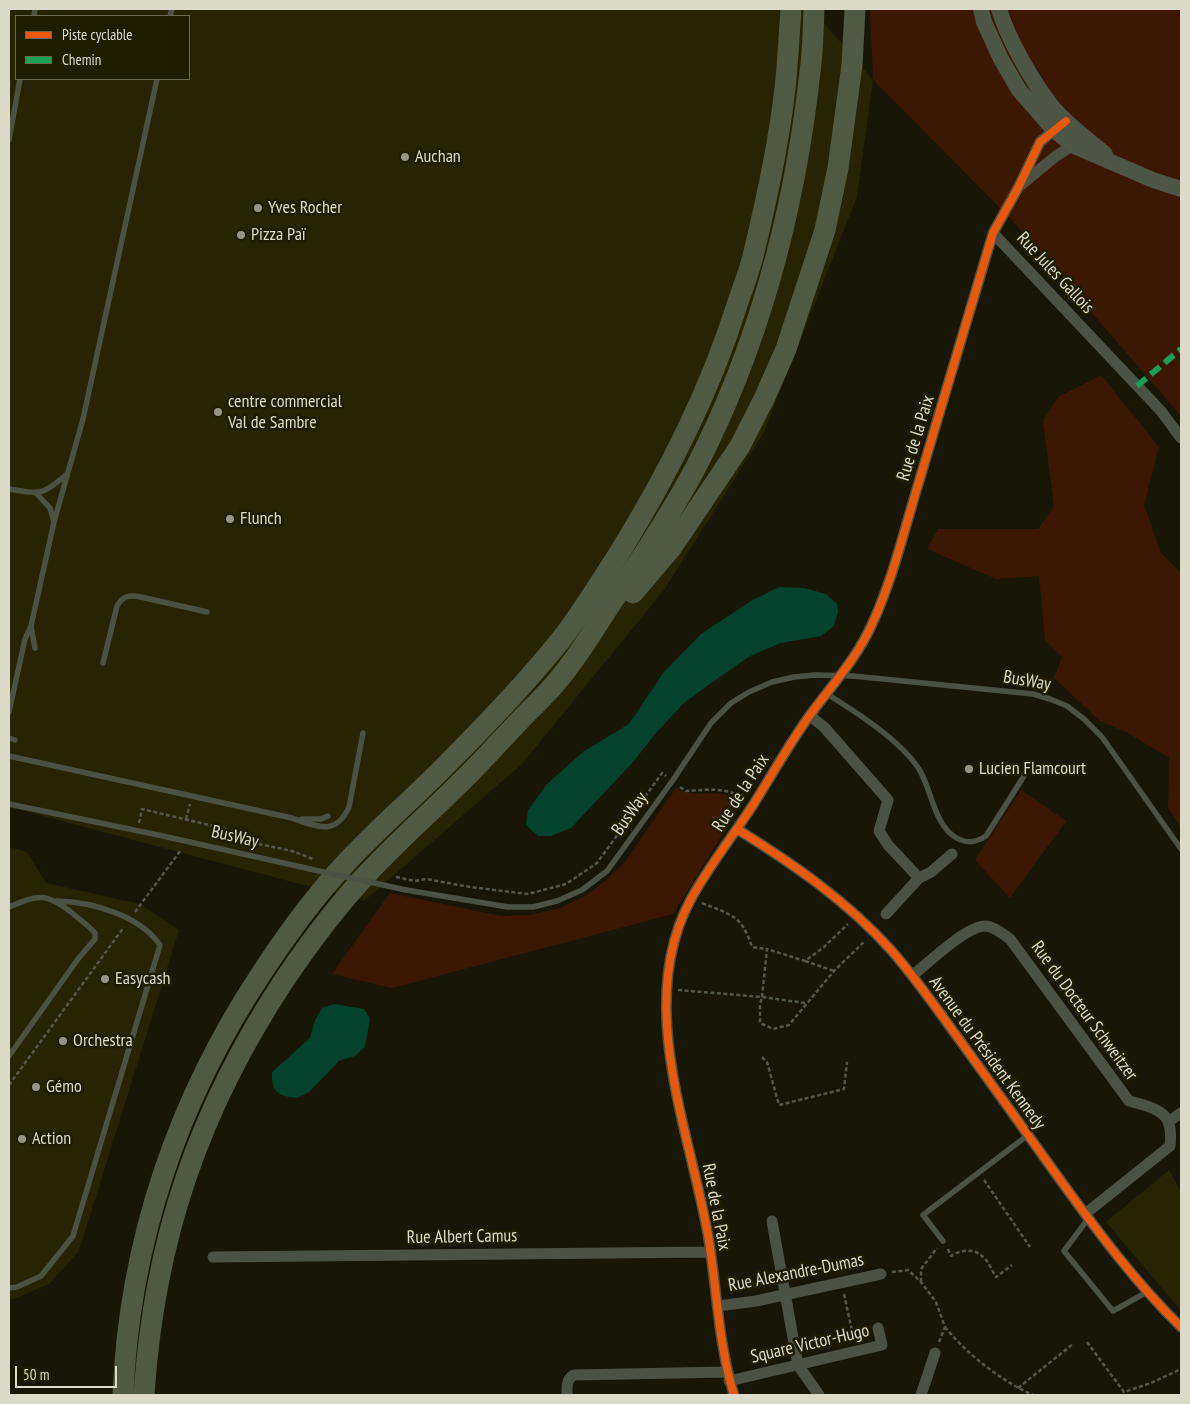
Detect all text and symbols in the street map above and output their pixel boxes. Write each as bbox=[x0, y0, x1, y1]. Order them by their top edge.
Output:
legend bbox=[15, 15, 190, 80]
text: Piste cyclable bbox=[62, 25, 132, 44]
text: Chemin bbox=[62, 50, 101, 69]
place label: Auchan bbox=[415, 146, 461, 168]
marker: Auchan bbox=[399, 151, 411, 163]
place label: Yves Rocher bbox=[268, 197, 342, 219]
marker: Yves Rocher bbox=[252, 202, 264, 214]
place label: Pizza Paï bbox=[251, 224, 306, 246]
street label: Rue Jules Gallois bbox=[1012, 228, 1098, 318]
marker: Pizza Paï bbox=[235, 229, 247, 241]
place label: centre commercial Val de Sambre bbox=[228, 391, 342, 434]
street label: Rue de la Paix bbox=[893, 393, 939, 483]
marker: centre commercial Val de Sambre bbox=[212, 406, 224, 418]
place label: Flunch bbox=[240, 508, 282, 530]
marker: Flunch bbox=[224, 513, 236, 525]
street label: BusWay bbox=[1002, 666, 1052, 696]
street label: Rue de la Paix bbox=[708, 750, 774, 836]
place label: Lucien Flamcourt bbox=[979, 758, 1086, 780]
marker: Lucien Flamcourt bbox=[963, 763, 975, 775]
street label: BusWay bbox=[607, 788, 653, 840]
street label: BusWay bbox=[209, 821, 261, 853]
street label: Rue du Docteur Schweitzer bbox=[1026, 937, 1142, 1085]
place label: Easycash bbox=[115, 968, 170, 990]
street label: Avenue du Président Kennedy bbox=[924, 972, 1050, 1134]
marker: Easycash bbox=[99, 973, 111, 985]
place label: Orchestra bbox=[73, 1030, 133, 1052]
marker: Orchestra bbox=[57, 1035, 69, 1047]
place label: Gémo bbox=[46, 1076, 82, 1098]
marker: Gémo bbox=[30, 1081, 42, 1093]
place label: Action bbox=[32, 1128, 71, 1150]
marker: Action bbox=[16, 1133, 28, 1145]
street label: Rue de la Paix bbox=[697, 1162, 735, 1252]
street label: Rue Albert Camus bbox=[407, 1225, 517, 1249]
street label: Rue Alexandre-Dumas bbox=[726, 1249, 866, 1297]
street label: Square Victor-Hugo bbox=[749, 1320, 871, 1368]
scale bar bbox=[18, 1356, 120, 1388]
text: 50 m bbox=[23, 1365, 49, 1384]

